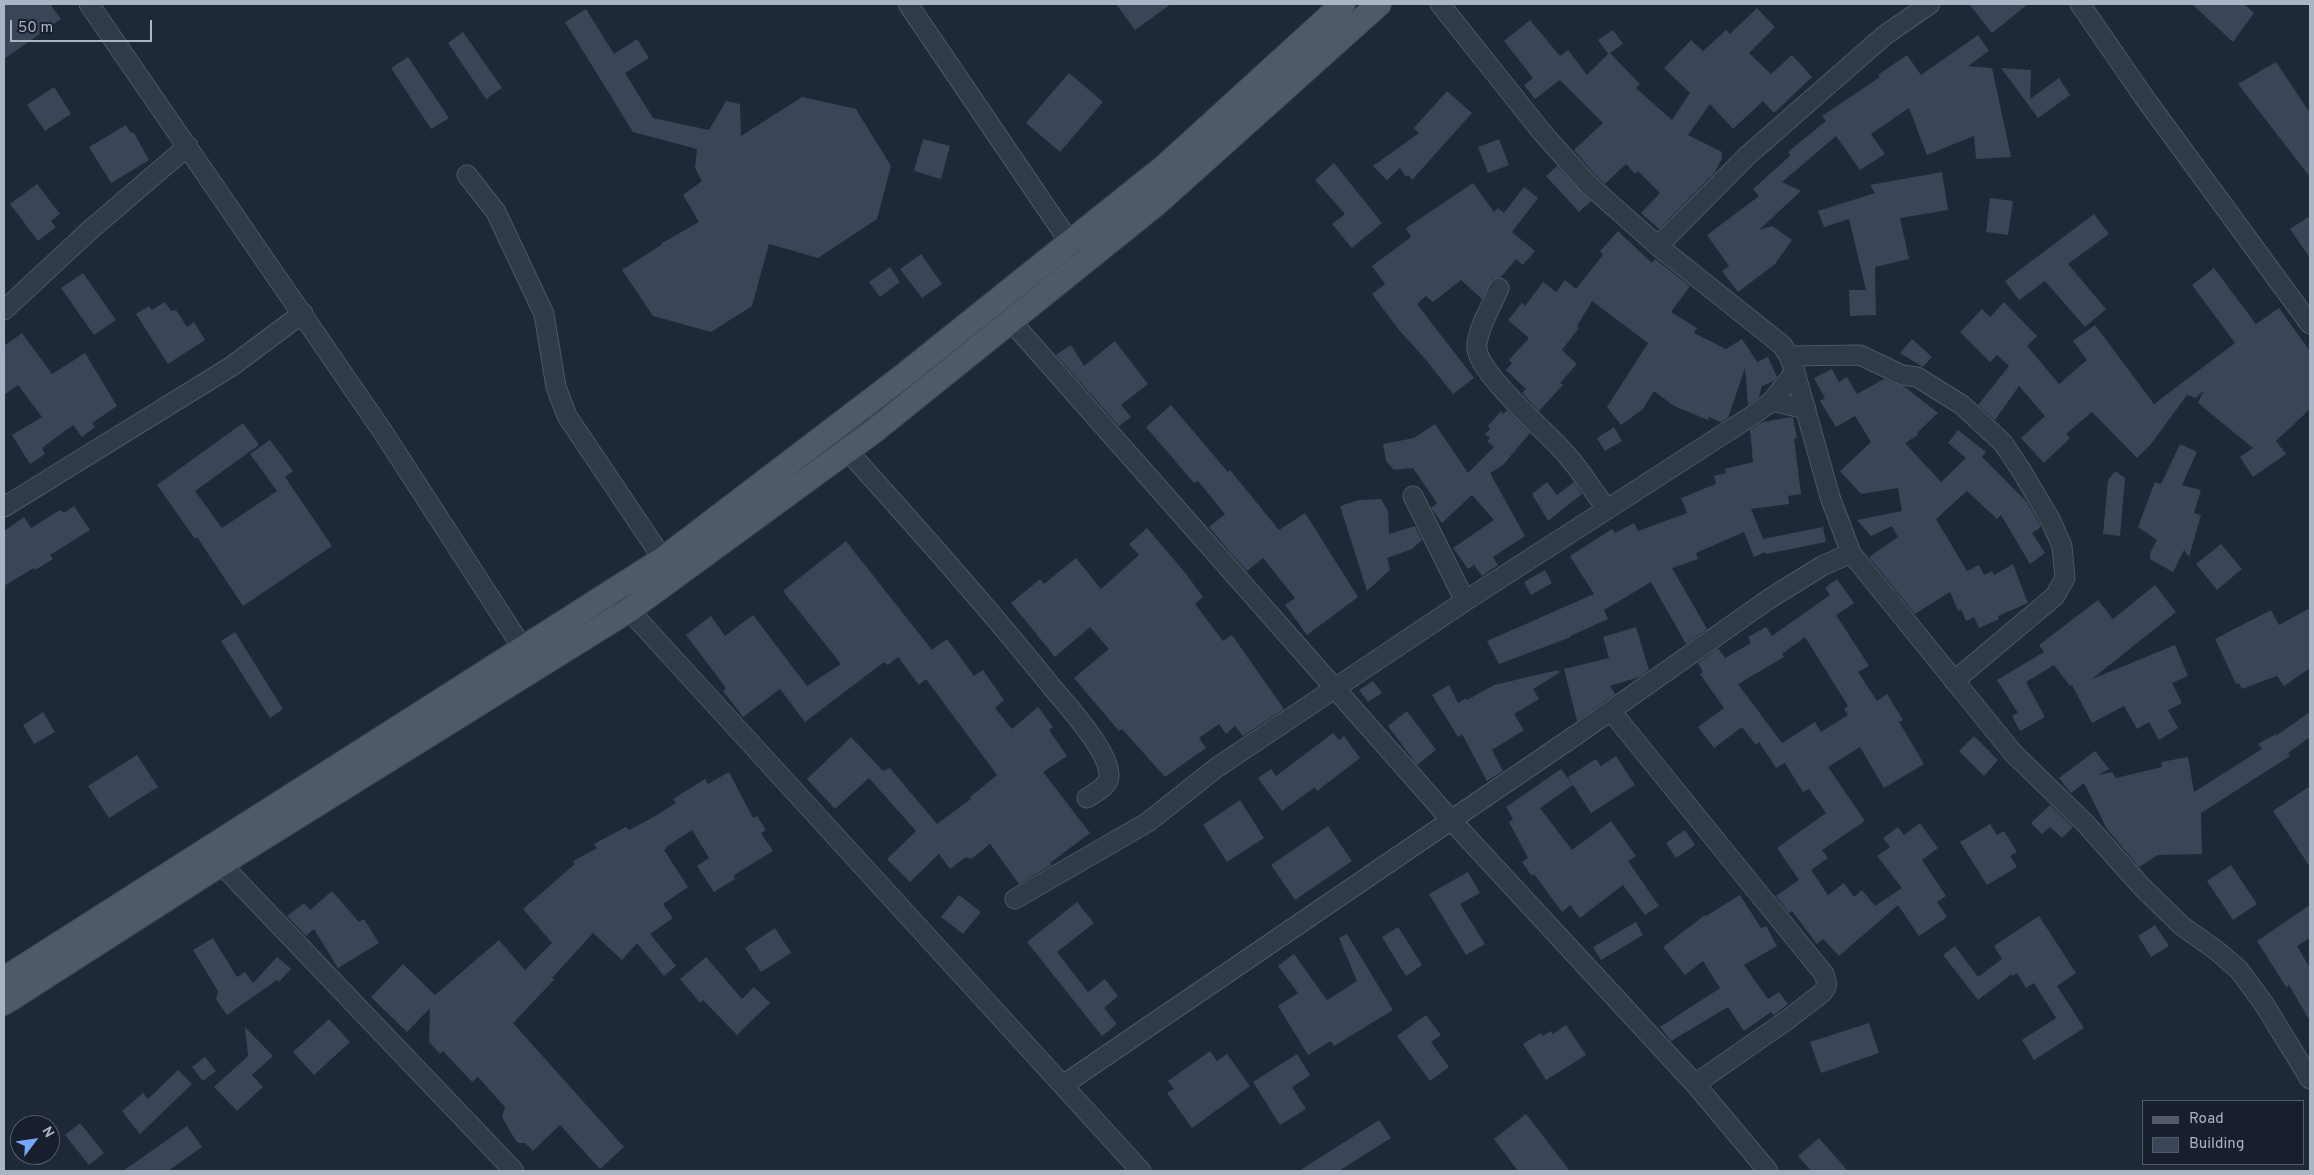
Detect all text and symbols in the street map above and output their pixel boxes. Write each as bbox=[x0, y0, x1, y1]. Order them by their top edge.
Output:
scale bar bbox=[12, 10, 155, 42]
text: 50 m bbox=[18, 19, 53, 38]
legend bbox=[2142, 1100, 2304, 1165]
text: Road bbox=[2189, 1110, 2224, 1129]
north arrow bbox=[10, 1115, 60, 1165]
text: N bbox=[38, 1124, 57, 1141]
text: Building bbox=[2189, 1135, 2244, 1154]

